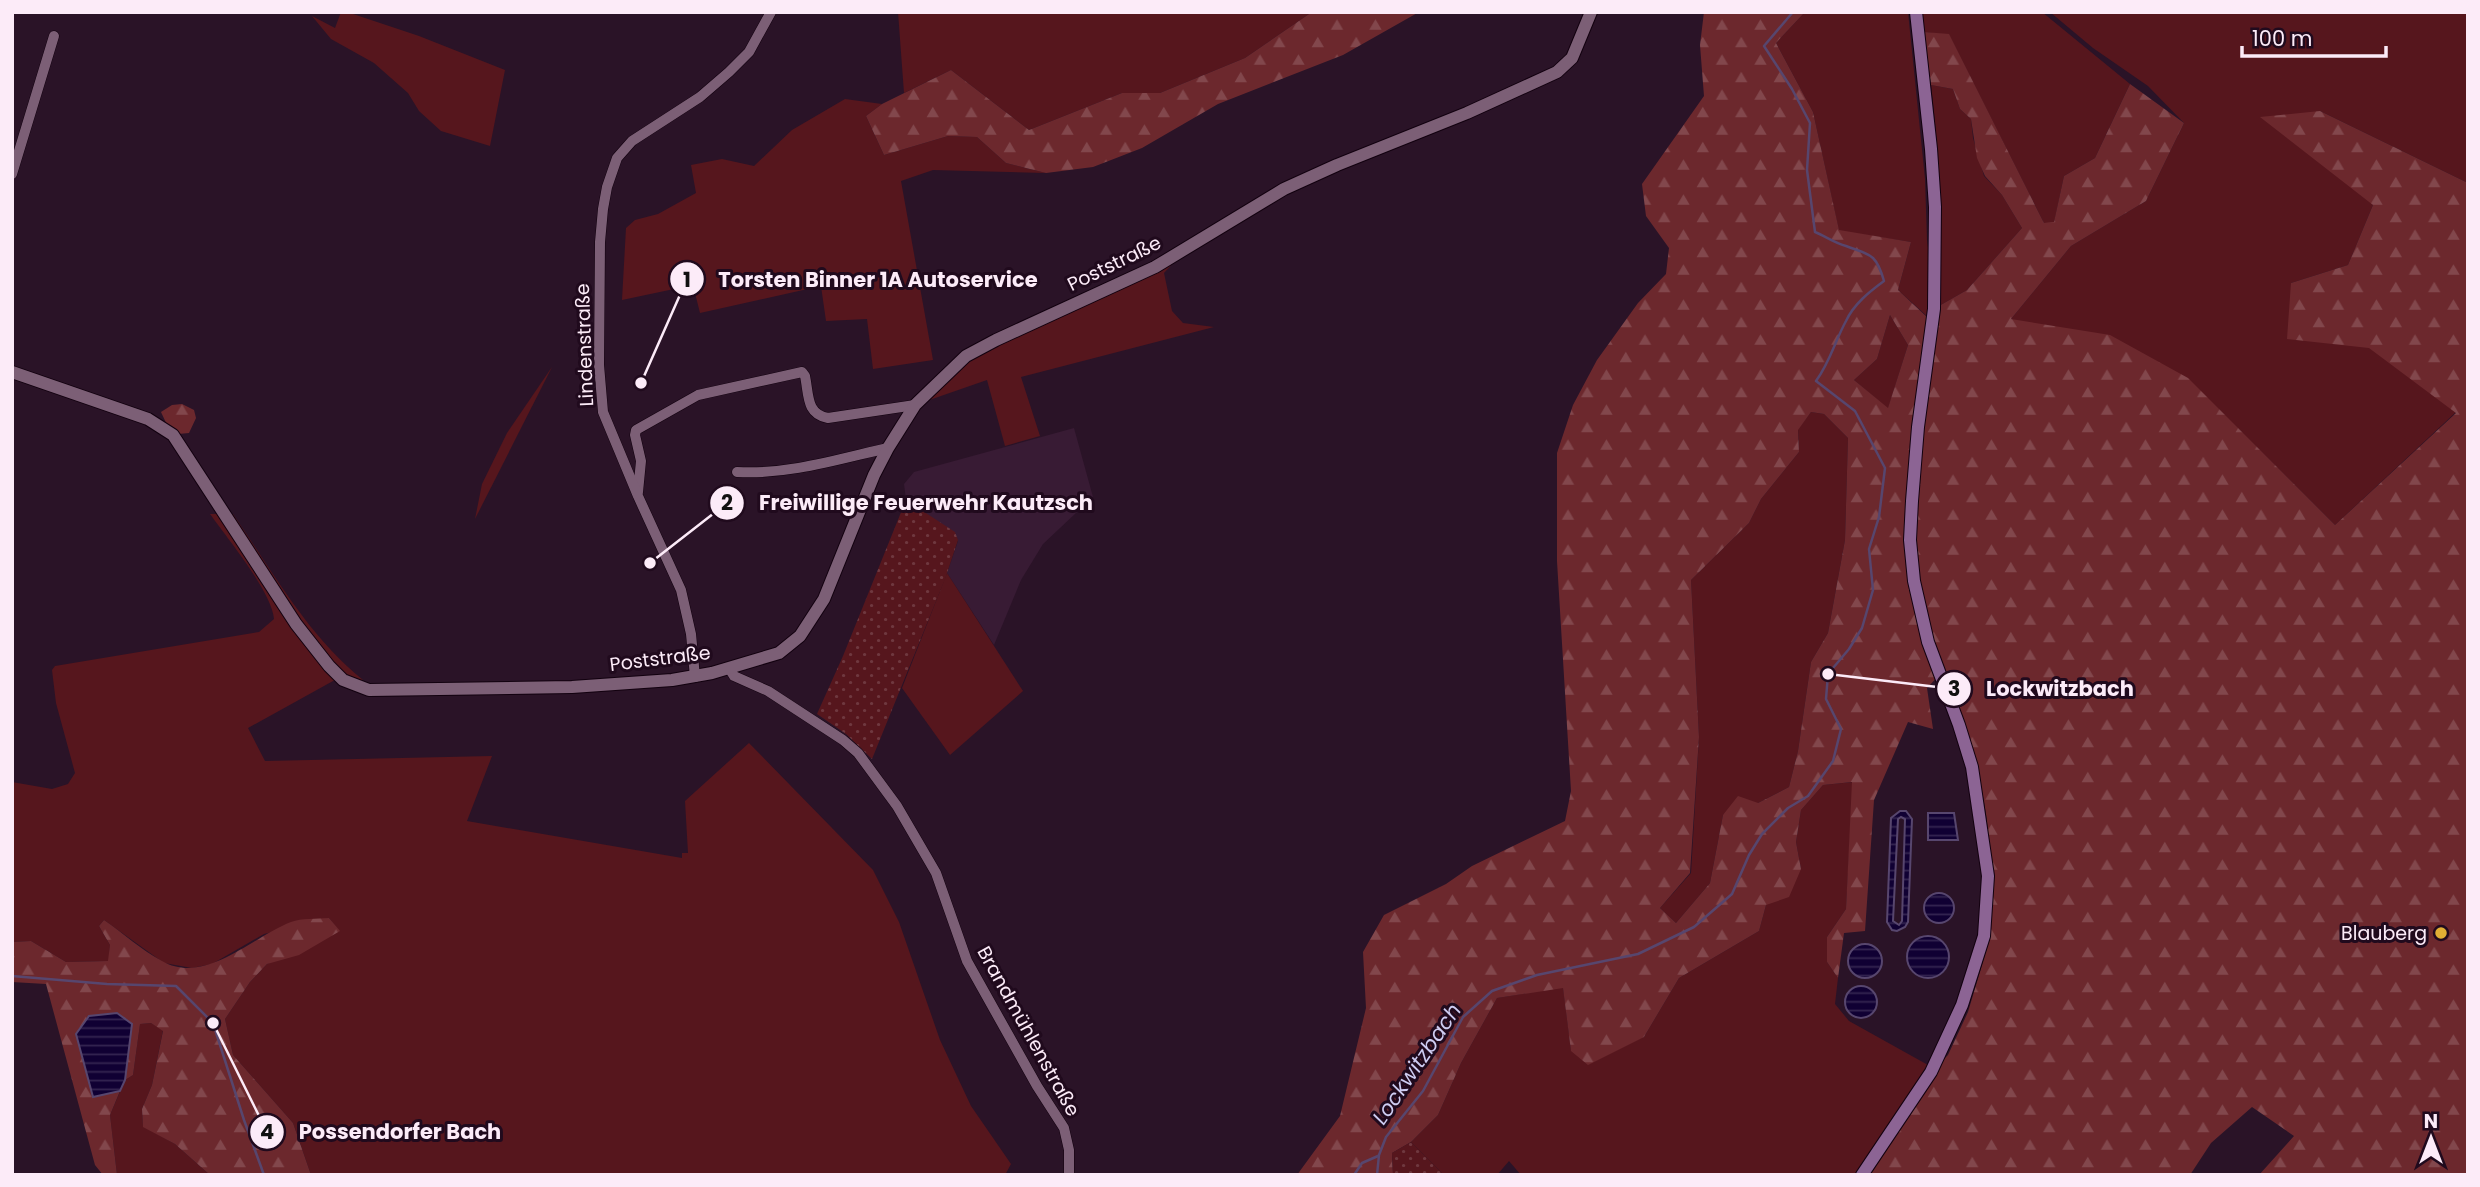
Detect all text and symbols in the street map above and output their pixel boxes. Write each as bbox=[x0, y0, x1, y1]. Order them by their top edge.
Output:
scale bar bbox=[2242, 14, 2386, 58]
text: 100 m bbox=[2252, 24, 2312, 53]
street label: Poststraße bbox=[1063, 229, 1166, 298]
callout: Torsten Binner 1A Autoservice bbox=[669, 258, 1052, 300]
text: 1 bbox=[683, 265, 691, 294]
text: Torsten Binner 1A Autoservice bbox=[718, 265, 1038, 294]
street label: Lindenstraße bbox=[569, 283, 600, 407]
callout: Freiwillige Feuerwehr Kautzsch bbox=[710, 482, 1107, 524]
text: 2 bbox=[721, 488, 733, 517]
text: Freiwillige Feuerwehr Kautzsch bbox=[759, 488, 1093, 517]
street label: Poststraße bbox=[608, 639, 712, 678]
callout: Lockwitzbach bbox=[1937, 668, 2148, 710]
text: 3 bbox=[1948, 674, 1960, 703]
text: Lockwitzbach bbox=[1986, 674, 2134, 703]
place label: Blauberg bbox=[2341, 920, 2427, 947]
marker: Blauberg bbox=[2433, 925, 2449, 941]
street label: Brandmühlenstraße bbox=[971, 941, 1087, 1121]
water label: Lockwitzbach bbox=[1365, 997, 1468, 1130]
north arrow bbox=[2396, 1103, 2466, 1173]
text: N bbox=[2424, 1108, 2438, 1135]
callout: Possendorfer Bach bbox=[250, 1111, 515, 1153]
text: 4 bbox=[260, 1117, 274, 1146]
text: Possendorfer Bach bbox=[299, 1117, 501, 1146]

